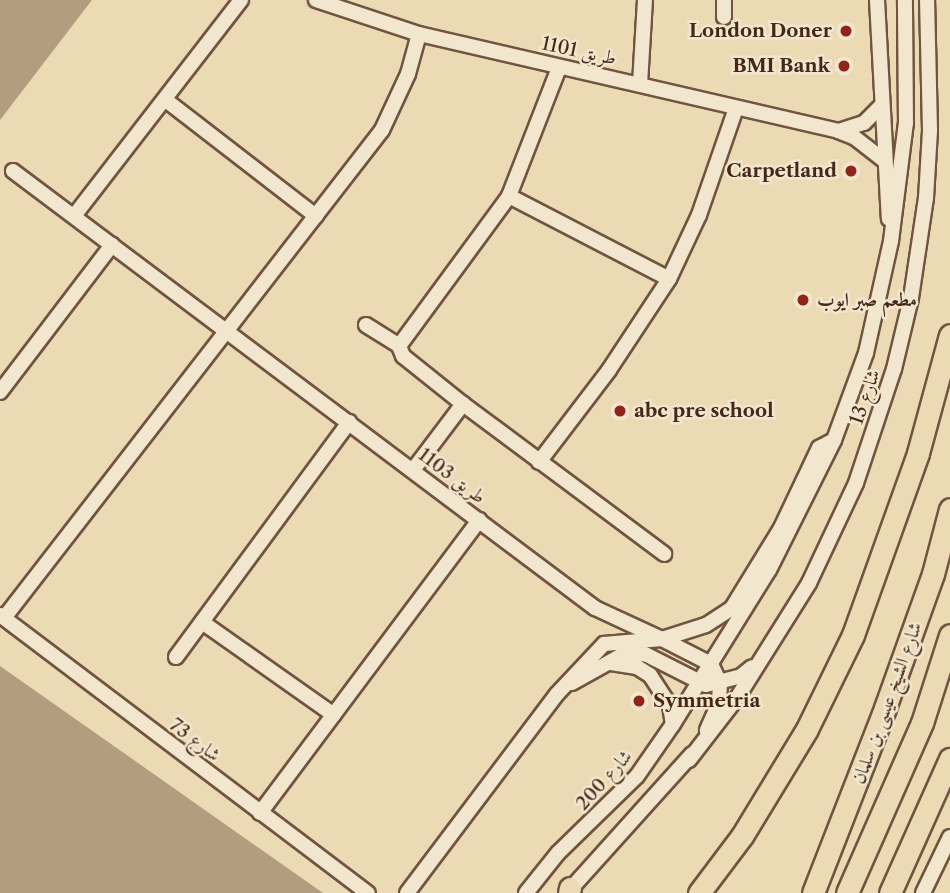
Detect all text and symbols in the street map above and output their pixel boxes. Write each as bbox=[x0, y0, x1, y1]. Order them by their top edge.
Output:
place label: London Doner bbox=[689, 20, 832, 42]
marker: London Doner bbox=[838, 23, 854, 39]
street label: طريق 1101 bbox=[540, 32, 618, 70]
place label: BMI Bank bbox=[732, 55, 830, 77]
marker: BMI Bank bbox=[836, 58, 852, 74]
place label: Carpetland bbox=[726, 160, 837, 182]
marker: Carpetland bbox=[843, 163, 859, 179]
place label: مطعم صبر ايوب bbox=[817, 289, 917, 311]
marker: مطعم صبر ايوب bbox=[795, 292, 811, 308]
street label: شارع 13 bbox=[845, 367, 885, 427]
place label: abc pre school bbox=[634, 400, 774, 422]
marker: abc pre school bbox=[612, 403, 628, 419]
street label: طريق 1103 bbox=[414, 443, 490, 509]
street label: شارع الشيخ عيسى بن سلمان bbox=[847, 619, 927, 787]
place label: Symmetria bbox=[653, 690, 761, 712]
marker: Symmetria bbox=[631, 693, 647, 709]
street label: شارع 73 bbox=[165, 713, 225, 767]
street label: شارع 200 bbox=[571, 745, 637, 815]

